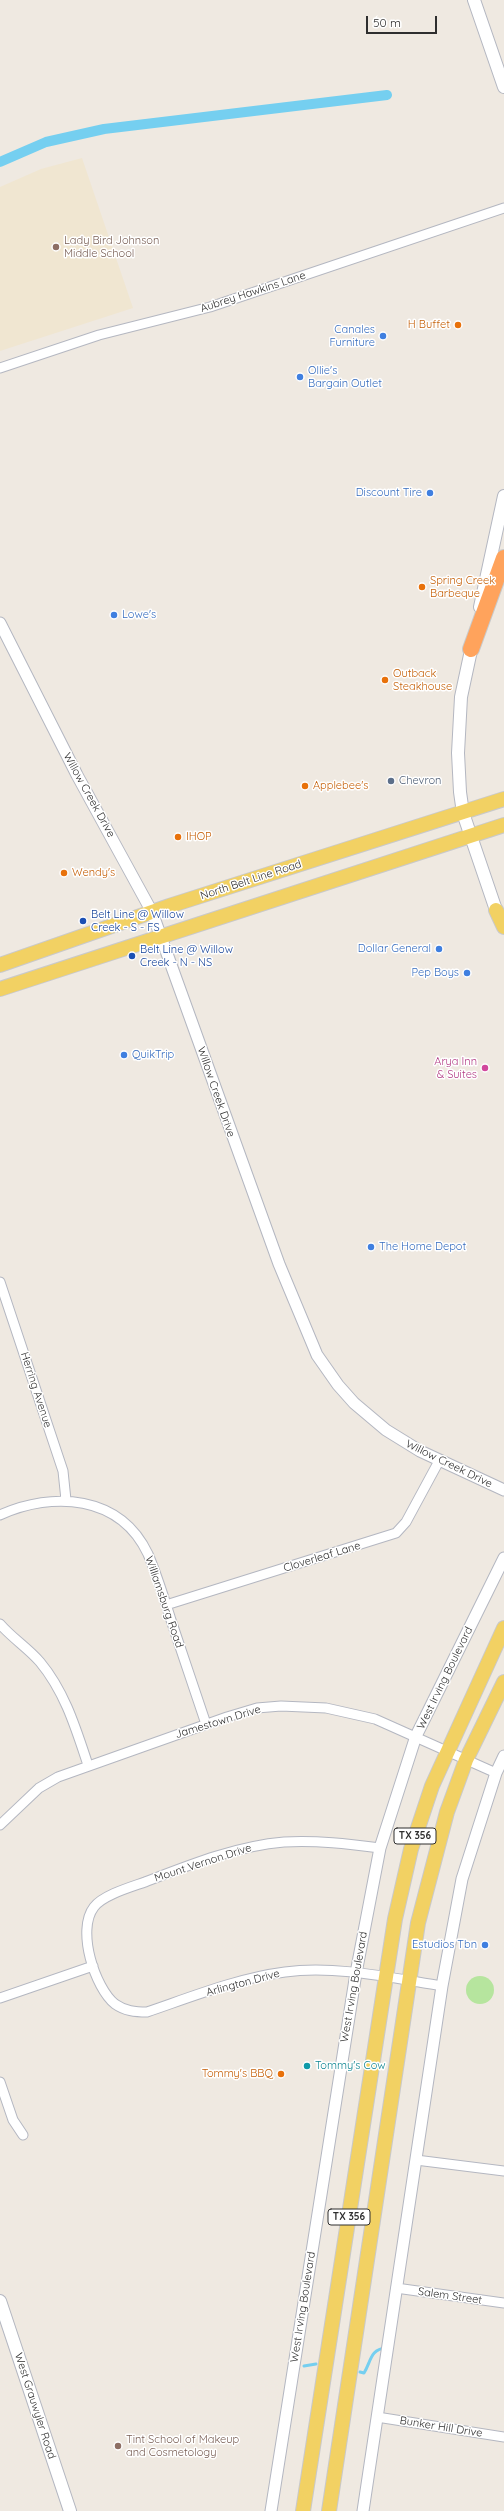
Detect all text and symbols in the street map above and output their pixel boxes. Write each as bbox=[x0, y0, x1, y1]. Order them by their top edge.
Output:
scale bar bbox=[368, 8, 439, 34]
text: 50 m bbox=[373, 15, 401, 30]
place label: Lady Bird Johnson Middle School bbox=[64, 234, 159, 260]
marker: Lady Bird Johnson Middle School bbox=[51, 242, 61, 252]
street label: Aubrey Hawkins Lane bbox=[199, 269, 307, 315]
place label: H Buffet bbox=[408, 318, 450, 332]
marker: H Buffet bbox=[453, 320, 463, 330]
place label: Canales Furniture bbox=[330, 323, 375, 349]
marker: Canales Furniture bbox=[378, 331, 388, 341]
place label: Ollie's Bargain Outlet bbox=[308, 364, 382, 390]
marker: Ollie's Bargain Outlet bbox=[295, 372, 305, 382]
place label: Discount Tire bbox=[356, 486, 422, 500]
marker: Discount Tire bbox=[425, 488, 435, 498]
place label: Spring Creek Barbeque bbox=[430, 574, 495, 600]
marker: Spring Creek Barbeque bbox=[417, 582, 427, 592]
place label: Lowe's bbox=[122, 608, 156, 622]
marker: Lowe's bbox=[109, 610, 119, 620]
place label: Outback Steakhouse bbox=[393, 667, 452, 693]
marker: Outback Steakhouse bbox=[380, 675, 390, 685]
street label: Willow Creek Drive bbox=[60, 750, 118, 840]
place label: Chevron bbox=[399, 774, 441, 788]
marker: Chevron bbox=[386, 776, 396, 786]
place label: Applebee's bbox=[313, 779, 368, 793]
marker: Applebee's bbox=[300, 781, 310, 791]
place label: IHOP bbox=[186, 830, 212, 844]
marker: IHOP bbox=[173, 832, 183, 842]
street label: North Belt Line Road bbox=[199, 857, 303, 903]
place label: Wendy's bbox=[72, 866, 115, 880]
marker: Wendy's bbox=[59, 868, 69, 878]
place label: Belt Line @ Willow Creek - S - FS bbox=[91, 908, 184, 934]
marker: Belt Line @ Willow Creek - S - FS bbox=[78, 916, 88, 926]
place label: Dollar General bbox=[358, 942, 431, 956]
place label: Belt Line @ Willow Creek - N - NS bbox=[140, 943, 233, 969]
marker: Dollar General bbox=[434, 944, 444, 954]
marker: Belt Line @ Willow Creek - N - NS bbox=[127, 951, 137, 961]
place label: Pep Boys bbox=[412, 966, 459, 980]
marker: Pep Boys bbox=[462, 968, 472, 978]
street label: Willow Creek Drive bbox=[194, 1045, 238, 1139]
place label: QuikTrip bbox=[132, 1048, 174, 1062]
marker: QuikTrip bbox=[119, 1050, 129, 1060]
place label: Arya Inn & Suites bbox=[434, 1055, 477, 1081]
marker: Arya Inn & Suites bbox=[480, 1063, 490, 1073]
place label: The Home Depot bbox=[379, 1240, 466, 1254]
marker: The Home Depot bbox=[366, 1242, 376, 1252]
street label: Herring Avenue bbox=[18, 1350, 54, 1430]
street label: Willow Creek Drive bbox=[403, 1437, 495, 1491]
street label: Cloverleaf Lane bbox=[282, 1539, 362, 1575]
street label: Williamsburg Road bbox=[142, 1554, 186, 1650]
street label: West Irving Boulevard bbox=[414, 1625, 476, 1731]
street label: Jamestown Drive bbox=[174, 1703, 262, 1741]
road number: TX 356 bbox=[394, 1828, 436, 1844]
street label: Mount Vernon Drive bbox=[153, 1841, 253, 1885]
street label: West Irving Boulevard bbox=[338, 1931, 370, 2043]
place label: Estudios Tbn bbox=[412, 1938, 477, 1952]
marker: Estudios Tbn bbox=[480, 1940, 490, 1950]
street label: Arlington Drive bbox=[205, 1967, 281, 1999]
place label: Tommy's Cow bbox=[315, 2059, 386, 2073]
marker: Tommy's Cow bbox=[302, 2061, 312, 2071]
place label: Tommy's BBQ bbox=[202, 2067, 273, 2081]
marker: Tommy's BBQ bbox=[276, 2069, 286, 2079]
road number: TX 356 bbox=[328, 2209, 370, 2225]
street label: West Irving Boulevard bbox=[288, 2251, 318, 2363]
street label: Salem Street bbox=[417, 2285, 483, 2307]
street label: West Grauwyler Road bbox=[12, 2351, 58, 2461]
street label: Bunker Hill Drive bbox=[399, 2414, 483, 2440]
place label: Tint School of Makeup and Cosmetology bbox=[126, 2433, 239, 2459]
marker: Tint School of Makeup and Cosmetology bbox=[113, 2441, 123, 2451]

